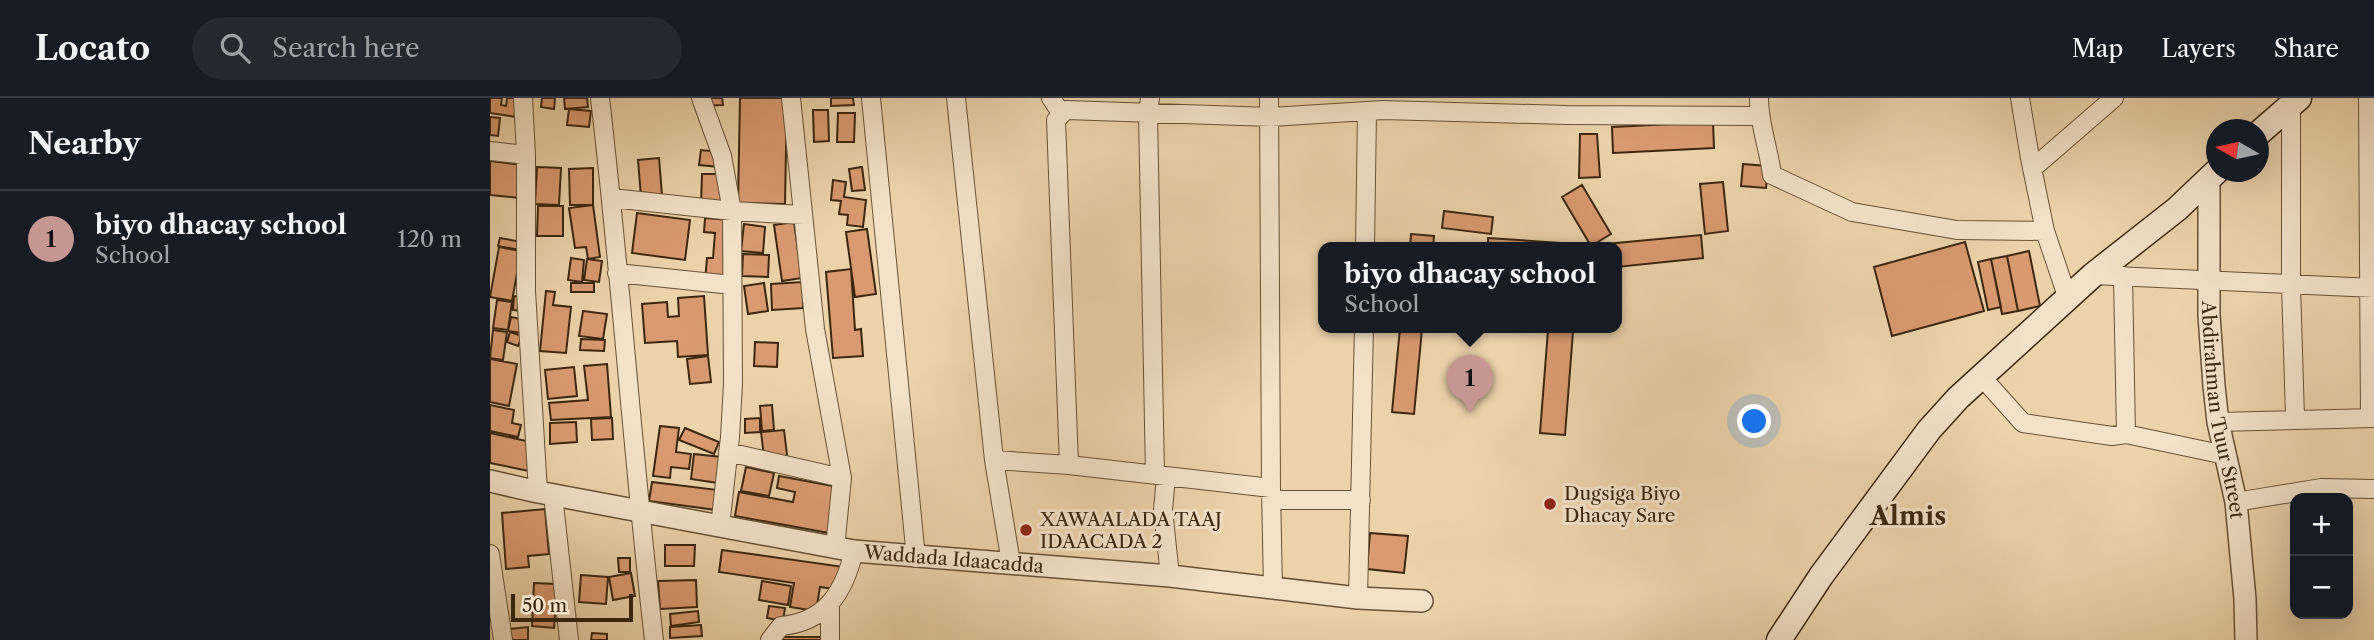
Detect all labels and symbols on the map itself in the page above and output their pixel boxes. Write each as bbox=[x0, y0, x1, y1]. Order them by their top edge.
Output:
north arrow bbox=[2206, 119, 2269, 182]
street label: Abdirahman Tuur Street bbox=[2198, 300, 2249, 520]
pin: 1 bbox=[1447, 355, 1493, 413]
your location bbox=[1737, 404, 1771, 438]
place label: Dugsiga Biyo Dhacay Sare bbox=[1564, 482, 1681, 527]
marker: Dugsiga Biyo Dhacay Sare bbox=[1542, 496, 1558, 512]
district label: Almis bbox=[1869, 500, 1946, 532]
place label: XAWAALADA TAAJ IDAACADA 2 bbox=[1039, 508, 1222, 553]
marker: XAWAALADA TAAJ IDAACADA 2 bbox=[1018, 522, 1034, 538]
street label: Waddada Idaacadda bbox=[862, 540, 1045, 577]
scale bar bbox=[511, 591, 634, 623]

